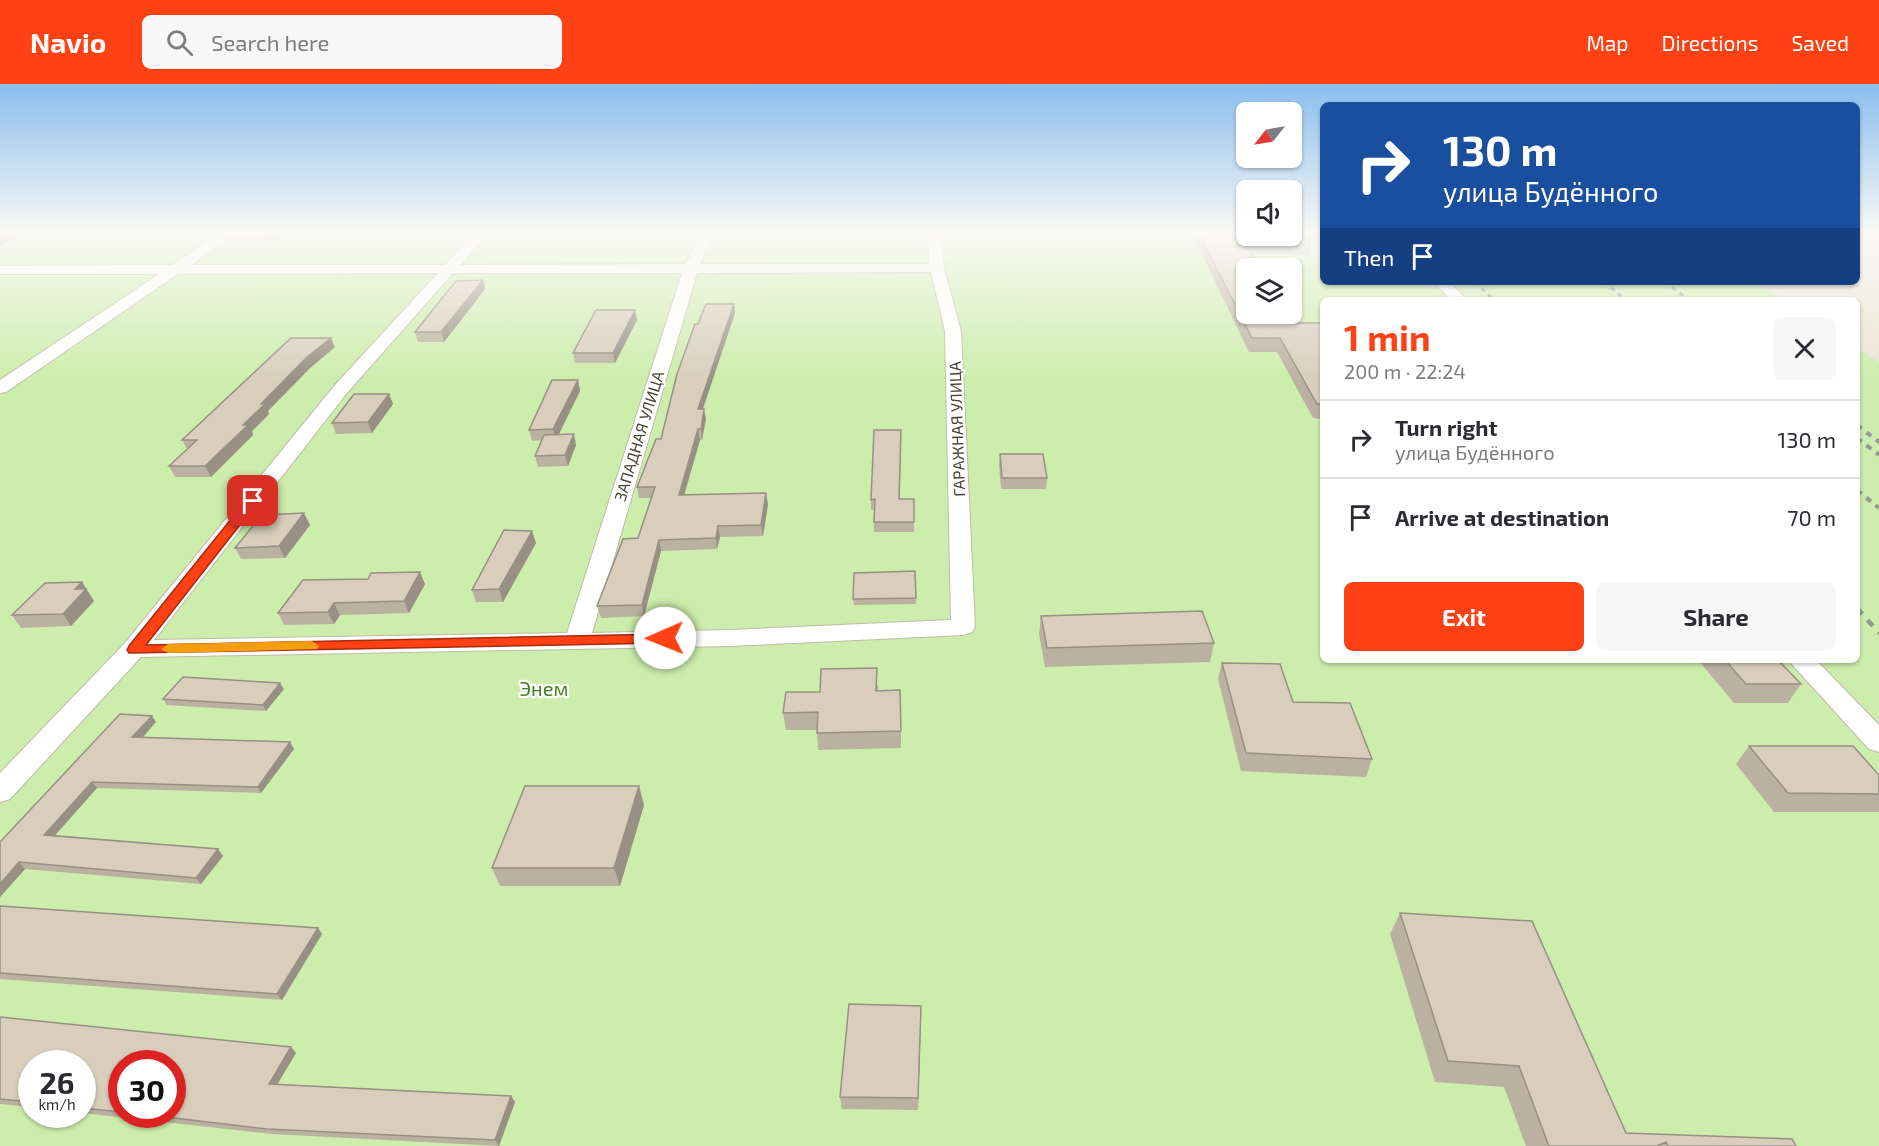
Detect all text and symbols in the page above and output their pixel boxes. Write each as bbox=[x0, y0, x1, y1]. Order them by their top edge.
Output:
search box bbox=[142, 15, 562, 69]
text: Navio bbox=[30, 25, 106, 59]
icon: search bbox=[163, 26, 196, 59]
text: Search here bbox=[211, 29, 329, 55]
text: Map bbox=[1586, 30, 1629, 55]
text: Directions bbox=[1662, 30, 1758, 55]
text: Saved bbox=[1791, 30, 1849, 55]
north arrow bbox=[1236, 102, 1302, 168]
map controls bbox=[1236, 102, 1302, 324]
text: 130 m bbox=[1443, 124, 1558, 174]
icon: right bbox=[1344, 126, 1422, 204]
text: улица Будённого bbox=[1443, 175, 1659, 207]
button: sound bbox=[1236, 180, 1302, 246]
icon: arrive bbox=[1406, 240, 1439, 273]
text: Then bbox=[1344, 244, 1394, 270]
button: layers bbox=[1236, 258, 1302, 324]
text: 1 min bbox=[1344, 315, 1431, 358]
button: close bbox=[1773, 317, 1836, 380]
text: 200 m · 22:24 bbox=[1344, 359, 1466, 383]
street label: ГАРАЖНАЯ УЛИЦА bbox=[945, 361, 968, 497]
street label: ЗАПАДНАЯ УЛИЦА bbox=[610, 368, 667, 503]
text: Turn right bbox=[1395, 414, 1497, 440]
icon: right bbox=[1344, 423, 1377, 456]
text: 130 m bbox=[1778, 426, 1836, 452]
text: улица Будённого bbox=[1395, 440, 1555, 464]
pin bbox=[227, 475, 278, 526]
icon: arrive bbox=[236, 484, 269, 517]
icon: arrive bbox=[1344, 501, 1377, 534]
text: Arrive at destination bbox=[1395, 504, 1609, 530]
text: 70 m bbox=[1787, 504, 1836, 530]
button: Exit bbox=[1344, 582, 1584, 651]
button: Share bbox=[1596, 582, 1836, 651]
position arrow bbox=[633, 606, 697, 670]
park label: Энем bbox=[520, 676, 568, 700]
speed limit sign: 30 bbox=[108, 1050, 186, 1128]
text: 26 bbox=[39, 1064, 75, 1100]
text: km/h bbox=[38, 1095, 76, 1113]

